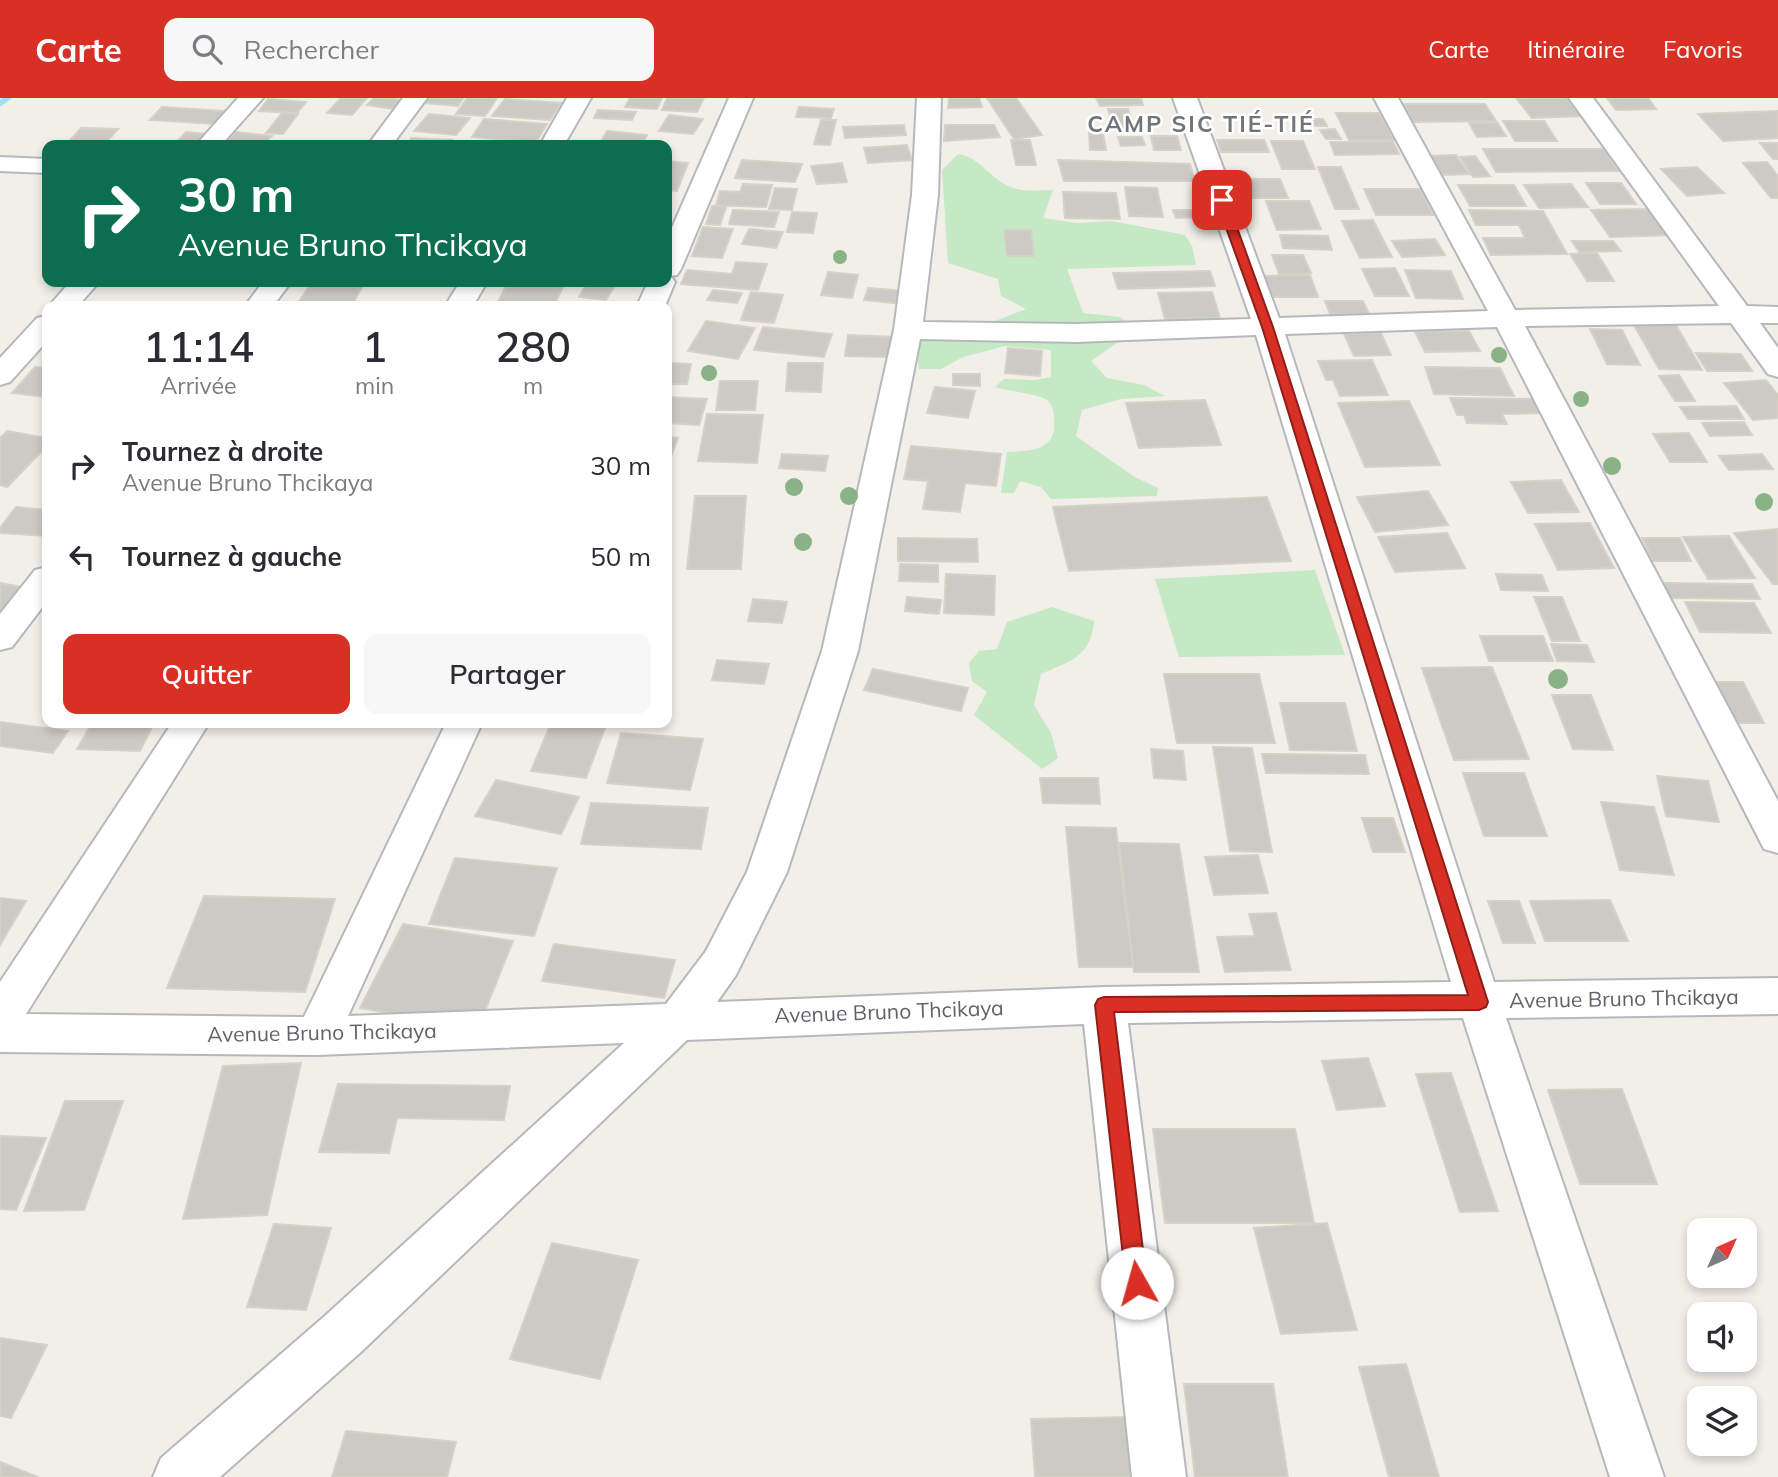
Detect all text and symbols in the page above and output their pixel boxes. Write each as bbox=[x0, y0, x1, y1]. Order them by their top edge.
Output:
search box bbox=[164, 18, 654, 81]
text: Carte bbox=[35, 29, 122, 70]
icon: search bbox=[188, 30, 226, 68]
text: Rechercher bbox=[244, 33, 379, 66]
text: Carte bbox=[1428, 34, 1489, 64]
text: Itinéraire bbox=[1527, 34, 1625, 64]
text: Favoris bbox=[1663, 34, 1743, 64]
district label: CAMP SIC TIÉ-TIÉ bbox=[1087, 109, 1315, 138]
text: 30 m bbox=[178, 163, 294, 224]
icon: right bbox=[63, 168, 154, 259]
pin bbox=[1192, 170, 1252, 230]
icon: arrive bbox=[1203, 181, 1241, 219]
text: Avenue Bruno Thcikaya bbox=[178, 224, 528, 264]
text: 11:14 bbox=[143, 320, 254, 373]
text: 1 bbox=[362, 320, 387, 373]
text: 280 bbox=[495, 320, 571, 373]
text: Arrivée bbox=[160, 371, 237, 400]
text: min bbox=[355, 371, 394, 400]
text: m bbox=[523, 371, 543, 400]
text: Tournez à droite bbox=[122, 435, 323, 468]
icon: right bbox=[63, 447, 101, 485]
text: 30 m bbox=[590, 449, 651, 482]
text: Avenue Bruno Thcikaya bbox=[122, 468, 373, 497]
icon: left bbox=[63, 538, 101, 576]
text: Tournez à gauche bbox=[122, 540, 342, 573]
text: 50 m bbox=[590, 540, 651, 573]
button: Quitter bbox=[63, 634, 350, 714]
button: Partager bbox=[364, 634, 651, 714]
street label: Avenue Bruno Thcikaya bbox=[1509, 983, 1739, 1013]
street label: Avenue Bruno Thcikaya bbox=[774, 994, 1004, 1028]
street label: Avenue Bruno Thcikaya bbox=[207, 1017, 437, 1047]
north arrow bbox=[1687, 1218, 1757, 1288]
map controls bbox=[1687, 1218, 1757, 1456]
position arrow bbox=[1100, 1246, 1174, 1320]
button: sound bbox=[1687, 1302, 1757, 1372]
button: layers bbox=[1687, 1386, 1757, 1456]

